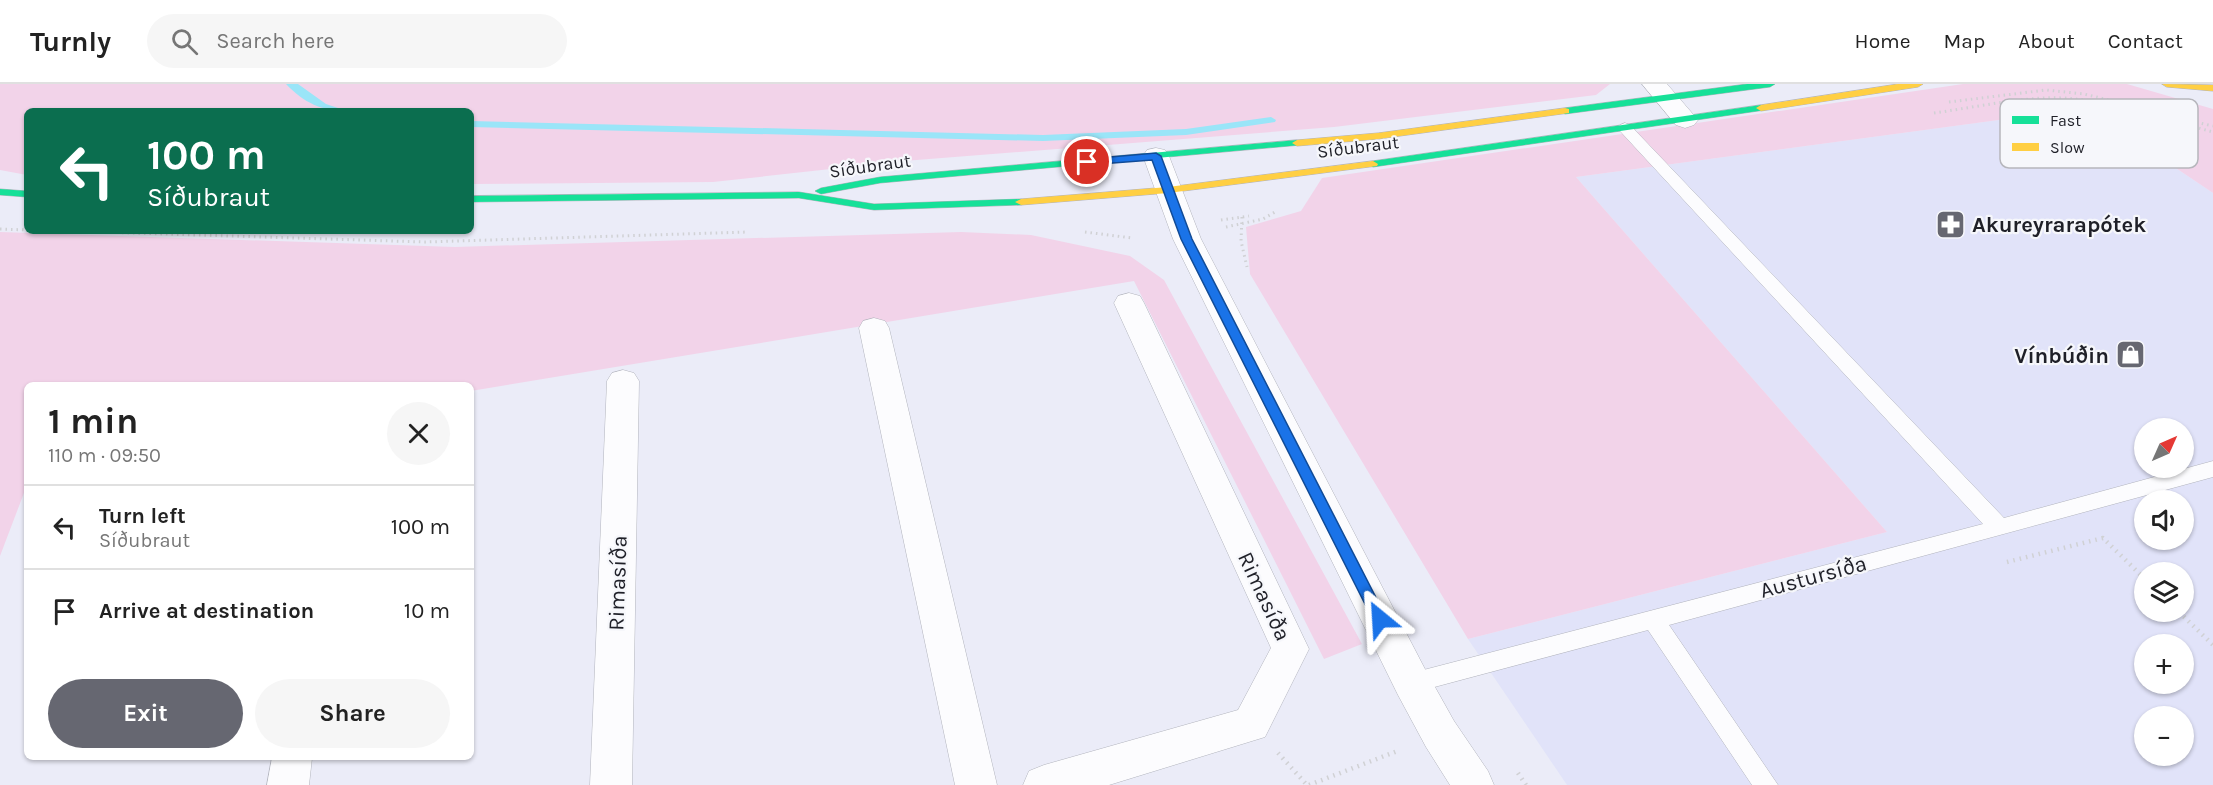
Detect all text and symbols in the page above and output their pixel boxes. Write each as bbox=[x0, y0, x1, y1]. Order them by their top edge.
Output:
search box bbox=[147, 14, 567, 68]
text: Turnly bbox=[30, 25, 111, 58]
icon: search bbox=[168, 25, 201, 58]
text: Search here bbox=[216, 28, 335, 54]
text: Home bbox=[1855, 29, 1911, 53]
text: Map bbox=[1944, 29, 1985, 53]
text: About bbox=[2018, 29, 2075, 53]
text: Contact bbox=[2108, 29, 2183, 53]
legend bbox=[2000, 99, 2198, 168]
text: Fast bbox=[2050, 111, 2081, 130]
text: 100 m bbox=[147, 130, 266, 180]
street label: Síðubraut bbox=[1316, 131, 1400, 163]
icon: left bbox=[48, 132, 126, 210]
pin bbox=[1061, 136, 1112, 187]
text: Slow bbox=[2050, 138, 2085, 157]
icon: arrive bbox=[1070, 145, 1103, 178]
street label: Síðubraut bbox=[828, 149, 912, 183]
text: Síðubraut bbox=[147, 181, 270, 213]
pharmacy icon: Akureyrarapótek bbox=[1935, 208, 1967, 240]
place label: Akureyrarapótek bbox=[1972, 212, 2146, 238]
shop icon: Vínbúðin bbox=[2114, 339, 2146, 371]
place label: Vínbúðin bbox=[2014, 343, 2109, 369]
text: 1 min bbox=[48, 400, 138, 442]
button: close bbox=[387, 402, 450, 465]
north arrow bbox=[2134, 418, 2194, 478]
map controls bbox=[2134, 418, 2194, 766]
text: 110 m · 09:50 bbox=[48, 444, 161, 467]
button: sound bbox=[2134, 490, 2194, 550]
text: Turn left bbox=[99, 503, 186, 529]
icon: left bbox=[48, 511, 81, 544]
text: 100 m bbox=[391, 514, 450, 540]
text: Síðubraut bbox=[99, 529, 190, 552]
street label: Rimasíða bbox=[603, 535, 633, 631]
street label: Rimasíða bbox=[1232, 548, 1296, 645]
street label: Austursíða bbox=[1757, 550, 1870, 604]
button: layers bbox=[2134, 562, 2194, 622]
position arrow bbox=[1348, 587, 1412, 651]
icon: arrive bbox=[48, 595, 81, 628]
text: Arrive at destination bbox=[99, 598, 314, 624]
text: 10 m bbox=[404, 598, 450, 624]
button: + bbox=[2134, 634, 2194, 694]
button: Exit bbox=[48, 679, 243, 748]
button: Share bbox=[255, 679, 450, 748]
button: − bbox=[2134, 706, 2194, 766]

